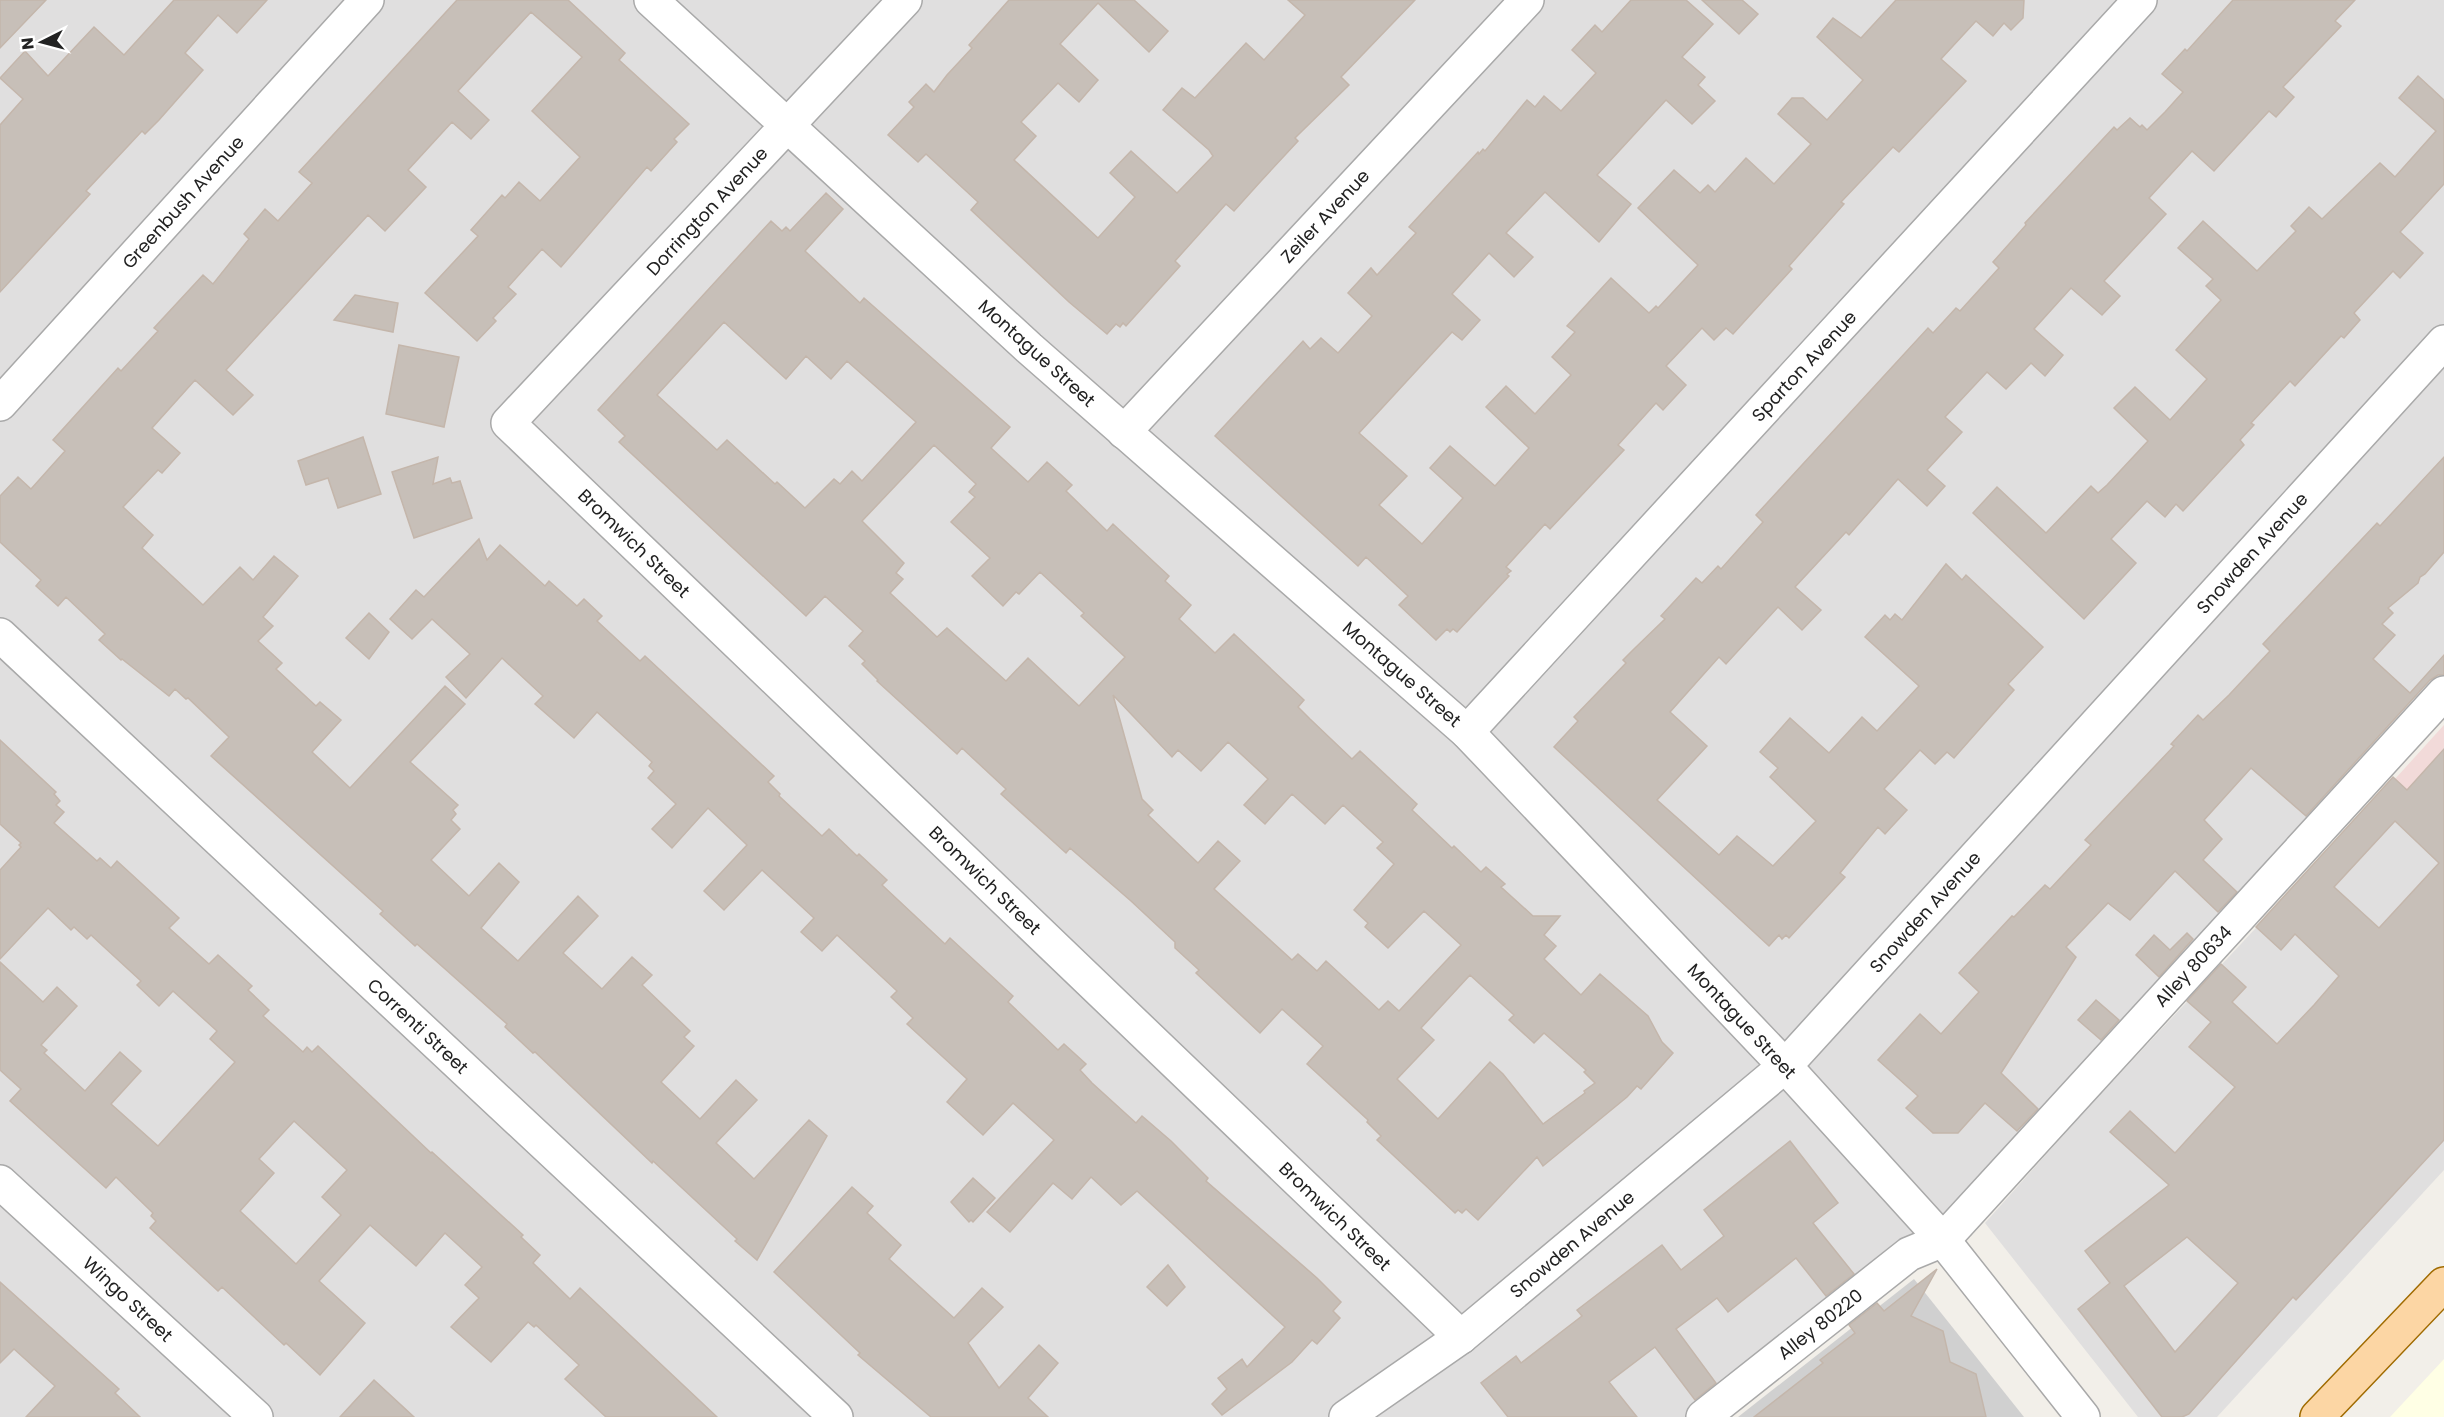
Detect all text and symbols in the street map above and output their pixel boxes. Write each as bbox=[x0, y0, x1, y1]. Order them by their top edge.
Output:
north arrow bbox=[12, 12, 72, 72]
text: N bbox=[16, 36, 40, 51]
street label: Greenbush Avenue bbox=[116, 130, 250, 274]
street label: Dorrington Avenue bbox=[641, 141, 773, 281]
street label: Zeiler Avenue bbox=[1275, 164, 1375, 268]
street label: Montague Street bbox=[973, 294, 1101, 412]
street label: Sparton Avenue bbox=[1746, 305, 1862, 427]
street label: Bromwich Street bbox=[572, 483, 696, 603]
street label: Snowden Avenue bbox=[2191, 487, 2313, 619]
street label: Montague Street bbox=[1337, 615, 1467, 733]
street label: Bromwich Street bbox=[923, 820, 1047, 940]
street label: Snowden Avenue bbox=[1864, 846, 1986, 978]
street label: Alley 80634 bbox=[2149, 920, 2237, 1012]
street label: Montague Street bbox=[1682, 958, 1802, 1084]
street label: Correnti Street bbox=[362, 973, 474, 1079]
street label: Bromwich Street bbox=[1273, 1156, 1397, 1276]
street label: Snowden Avenue bbox=[1504, 1184, 1640, 1304]
street label: Wingo Street bbox=[78, 1251, 178, 1347]
street label: Alley 80220 bbox=[1772, 1283, 1868, 1365]

